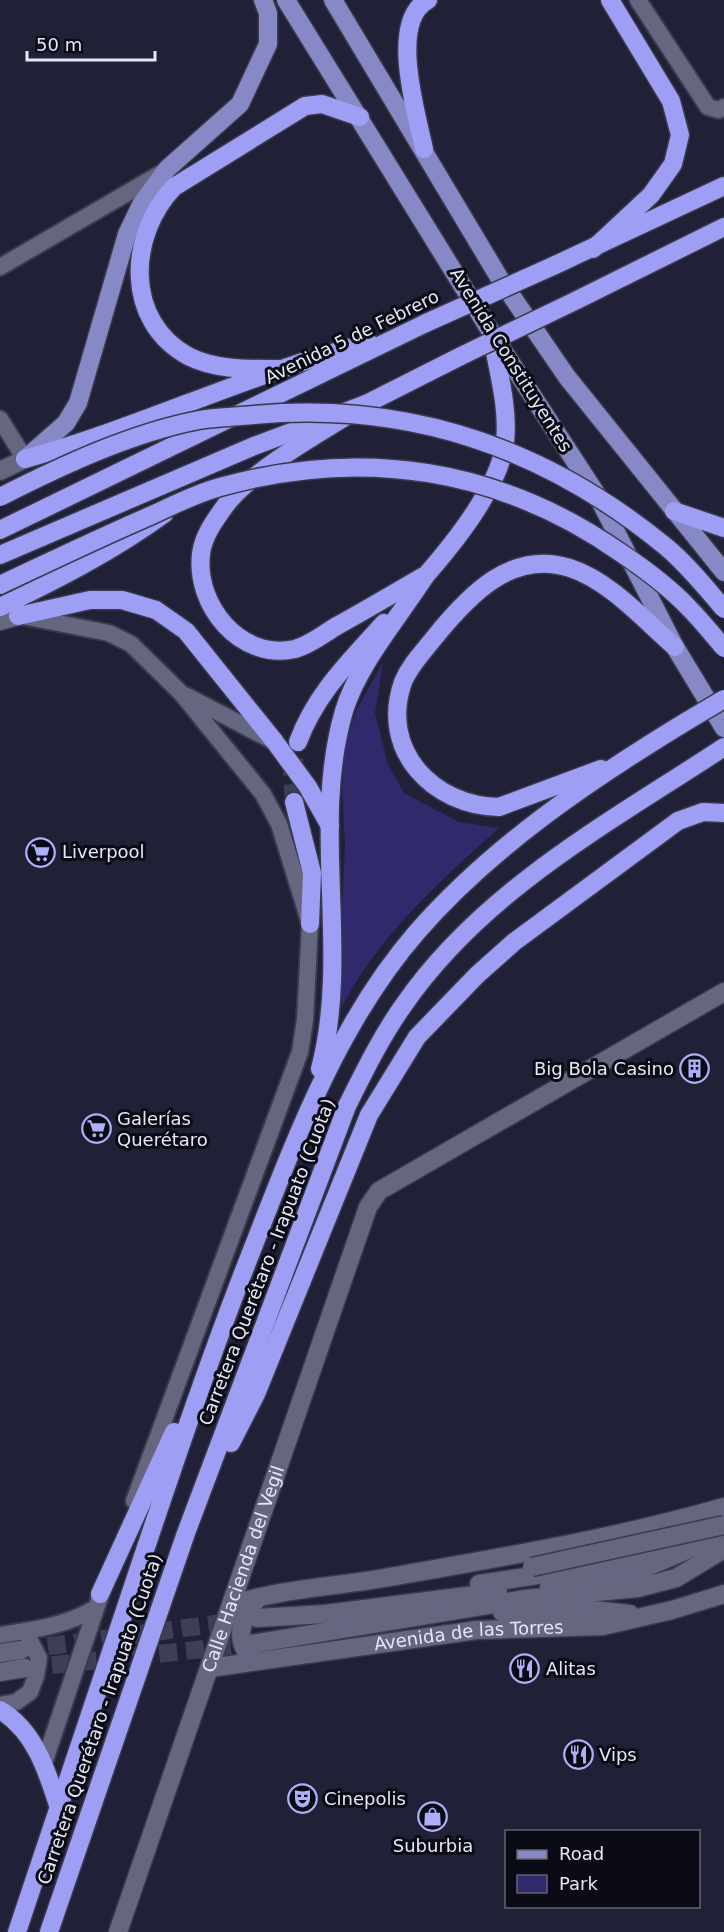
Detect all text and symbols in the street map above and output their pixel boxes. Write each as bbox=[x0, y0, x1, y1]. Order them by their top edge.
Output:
scale bar bbox=[27, 24, 154, 62]
text: 50 m bbox=[36, 34, 82, 55]
street label: Avenida Constituyentes bbox=[446, 264, 577, 456]
street label: Avenida 5 de Febrero bbox=[261, 285, 442, 388]
supermarket icon: Liverpool bbox=[25, 836, 57, 868]
place label: Liverpool bbox=[62, 841, 145, 862]
building icon: Big Bola Casino bbox=[679, 1053, 711, 1085]
place label: Big Bola Casino bbox=[534, 1058, 674, 1079]
street label: Carretera Querétaro - Irapuato (Cuota) bbox=[194, 1095, 339, 1428]
place label: Galerías Querétaro bbox=[117, 1108, 208, 1150]
supermarket icon: Galerías Querétaro bbox=[80, 1113, 112, 1145]
street label: Calle Hacienda del Vegil bbox=[197, 1463, 288, 1675]
street label: Carretera Querétaro - Irapuato (Cuota) bbox=[33, 1551, 166, 1887]
street label: Avenida de las Torres bbox=[373, 1616, 564, 1655]
restaurant icon: Alitas bbox=[509, 1653, 541, 1685]
place label: Alitas bbox=[546, 1658, 596, 1679]
restaurant icon: Vips bbox=[562, 1739, 594, 1771]
place label: Vips bbox=[599, 1744, 637, 1765]
theatre icon: Cinepolis bbox=[287, 1783, 319, 1815]
place label: Cinepolis bbox=[324, 1788, 406, 1809]
shop icon: Suburbia bbox=[417, 1801, 449, 1833]
legend bbox=[505, 1830, 700, 1908]
place label: Suburbia bbox=[393, 1835, 473, 1856]
text: Road bbox=[559, 1843, 604, 1864]
text: Park bbox=[559, 1873, 598, 1894]

